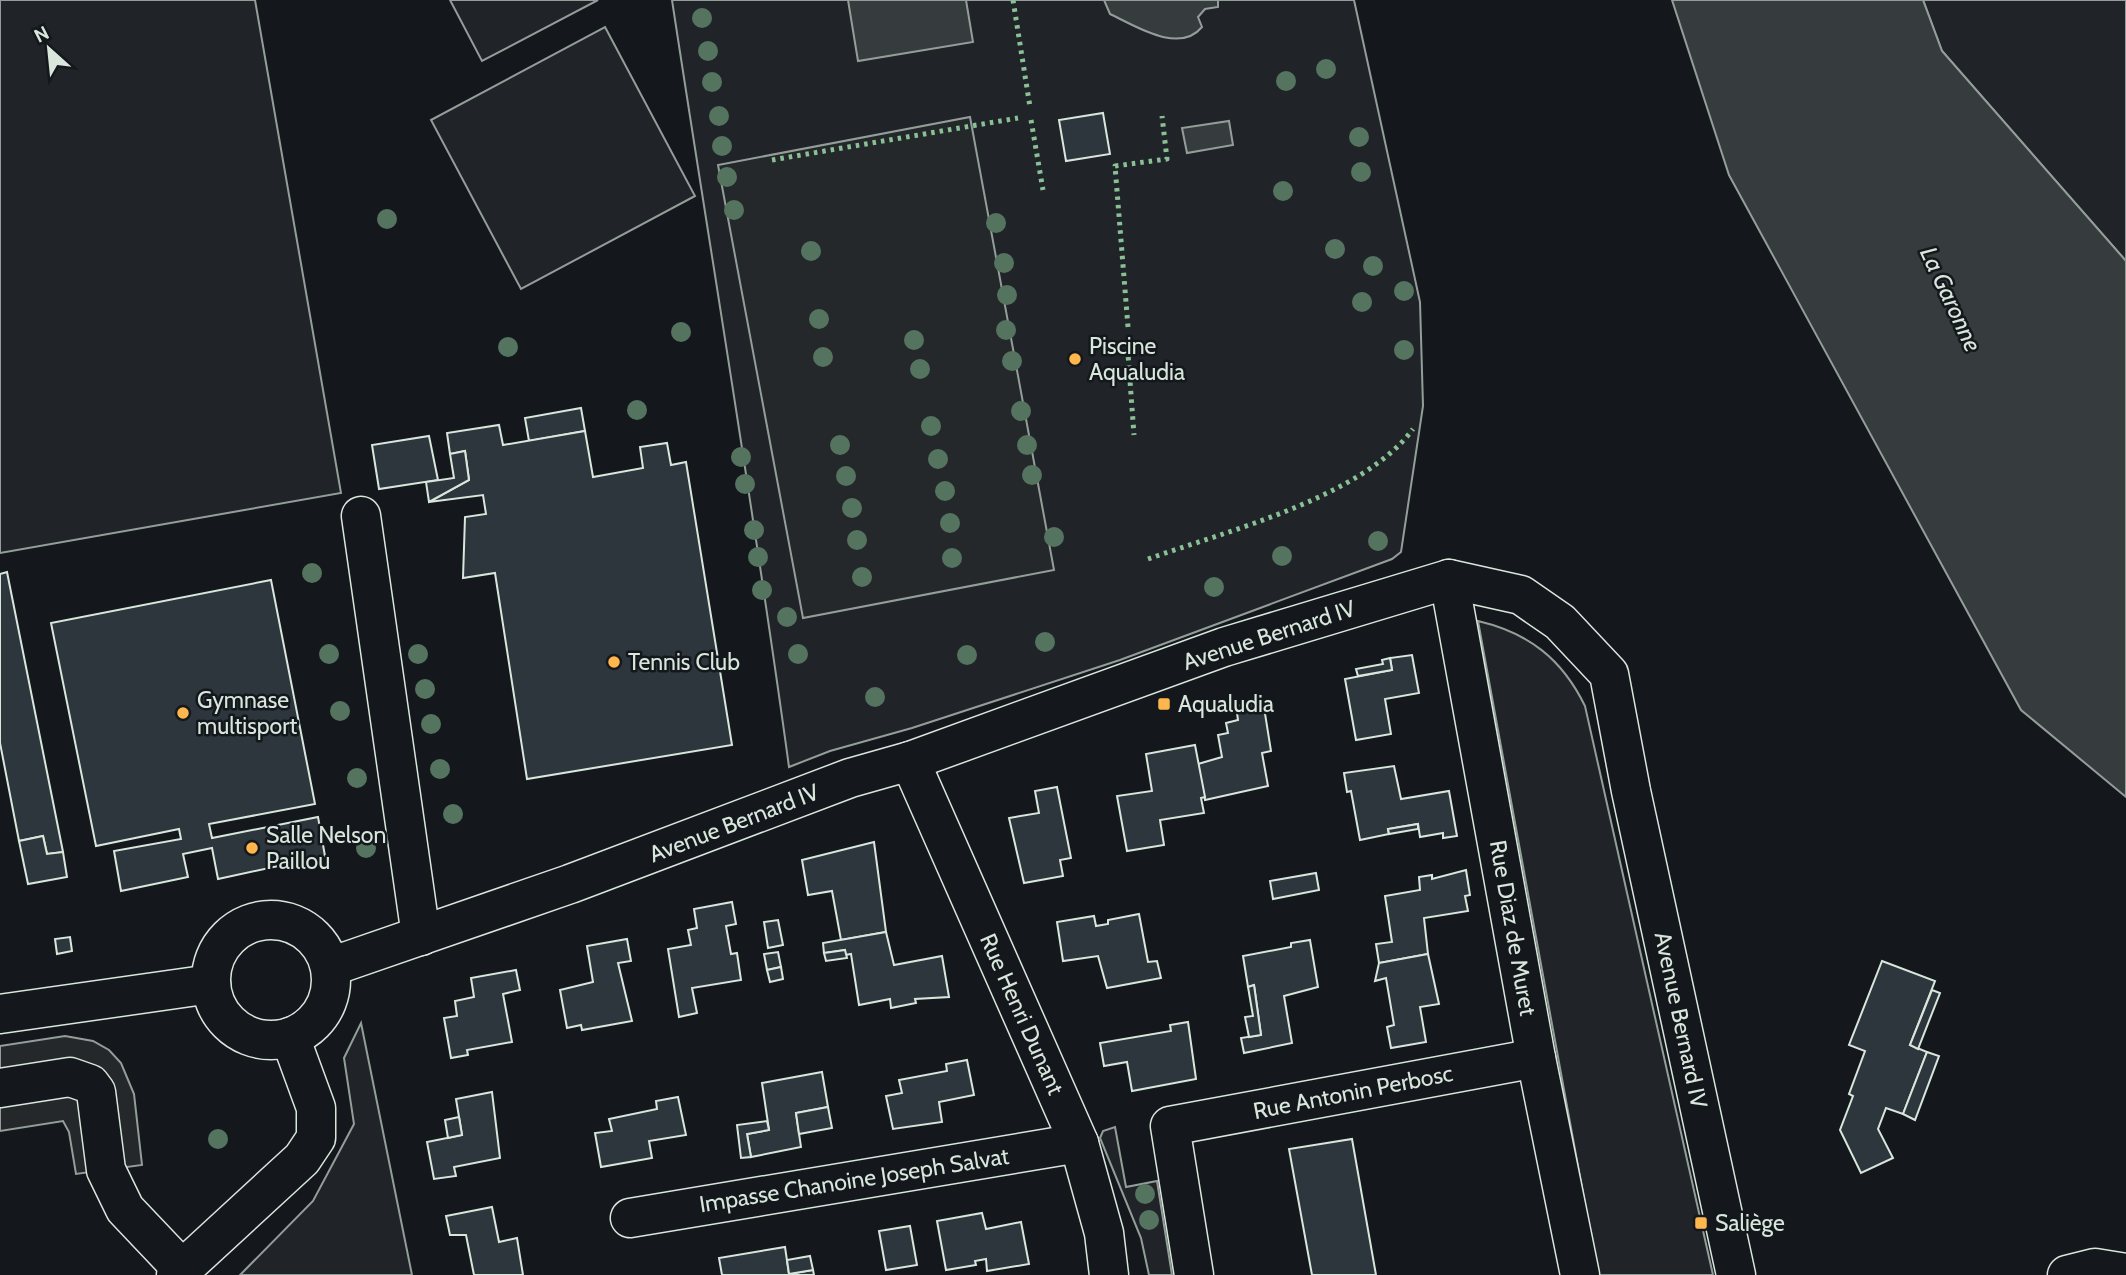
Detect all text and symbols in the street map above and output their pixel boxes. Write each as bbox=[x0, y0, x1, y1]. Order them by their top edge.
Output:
north arrow bbox=[14, 14, 84, 84]
text: N bbox=[30, 21, 53, 48]
water label: La Garonne bbox=[1914, 242, 1988, 356]
place label: Piscine Aqualudia bbox=[1089, 332, 1185, 386]
marker: Piscine Aqualudia bbox=[1067, 351, 1083, 367]
street label: Avenue Bernard IV bbox=[1179, 594, 1359, 676]
place label: Tennis Club bbox=[628, 648, 740, 676]
marker: Tennis Club bbox=[606, 654, 622, 670]
place label: Gymnase multisport bbox=[197, 686, 297, 740]
place label: Aqualudia bbox=[1178, 690, 1274, 718]
marker: Aqualudia bbox=[1156, 696, 1172, 712]
marker: Gymnase multisport bbox=[175, 705, 191, 721]
street label: Avenue Bernard IV bbox=[645, 778, 823, 868]
place label: Salle Nelson Paillou bbox=[266, 821, 386, 875]
street label: Rue Diaz de Muret bbox=[1484, 838, 1542, 1018]
marker: Salle Nelson Paillou bbox=[244, 840, 260, 856]
street label: Rue Henri Dunant bbox=[974, 929, 1070, 1099]
street label: Avenue Bernard IV bbox=[1649, 929, 1713, 1111]
street label: Rue Antonin Perbosc bbox=[1251, 1059, 1455, 1125]
street label: Impasse Chanoine Joseph Salvat bbox=[697, 1142, 1011, 1218]
place label: Saliège bbox=[1715, 1209, 1785, 1237]
marker: Saliège bbox=[1693, 1215, 1709, 1231]

